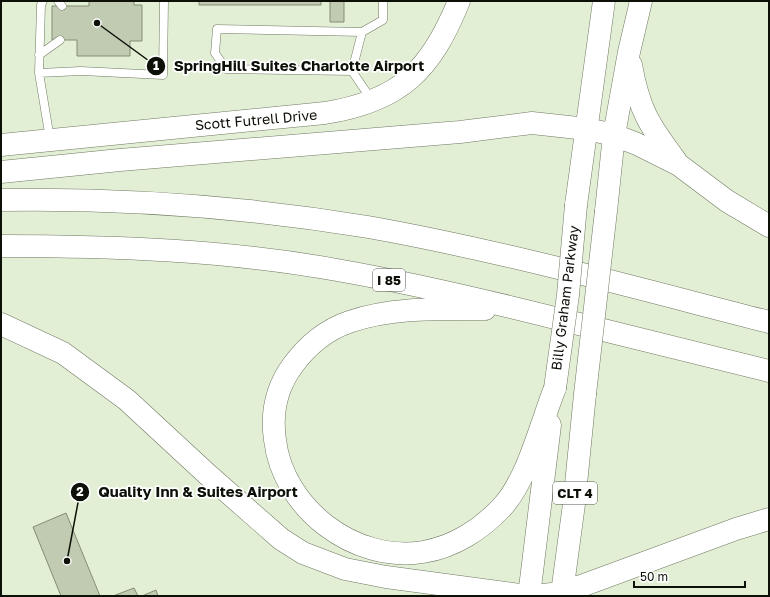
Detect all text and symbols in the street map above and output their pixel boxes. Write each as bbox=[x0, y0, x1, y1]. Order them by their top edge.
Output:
callout: SpringHill Suites Charlotte Airport bbox=[146, 53, 433, 80]
text: SpringHill Suites Charlotte Airport bbox=[174, 56, 424, 74]
text: 1 bbox=[153, 58, 159, 73]
street label: Scott Futrell Drive bbox=[194, 106, 318, 133]
street label: Billy Graham Parkway bbox=[547, 224, 582, 371]
road number: I 85 bbox=[373, 269, 405, 291]
callout: Quality Inn & Suites Airport bbox=[70, 478, 305, 505]
text: Quality Inn & Suites Airport bbox=[98, 482, 298, 500]
road number: CLT 4 bbox=[553, 482, 597, 504]
text: 2 bbox=[76, 484, 84, 499]
scale bar bbox=[634, 563, 745, 589]
text: 50 m bbox=[640, 569, 668, 584]

